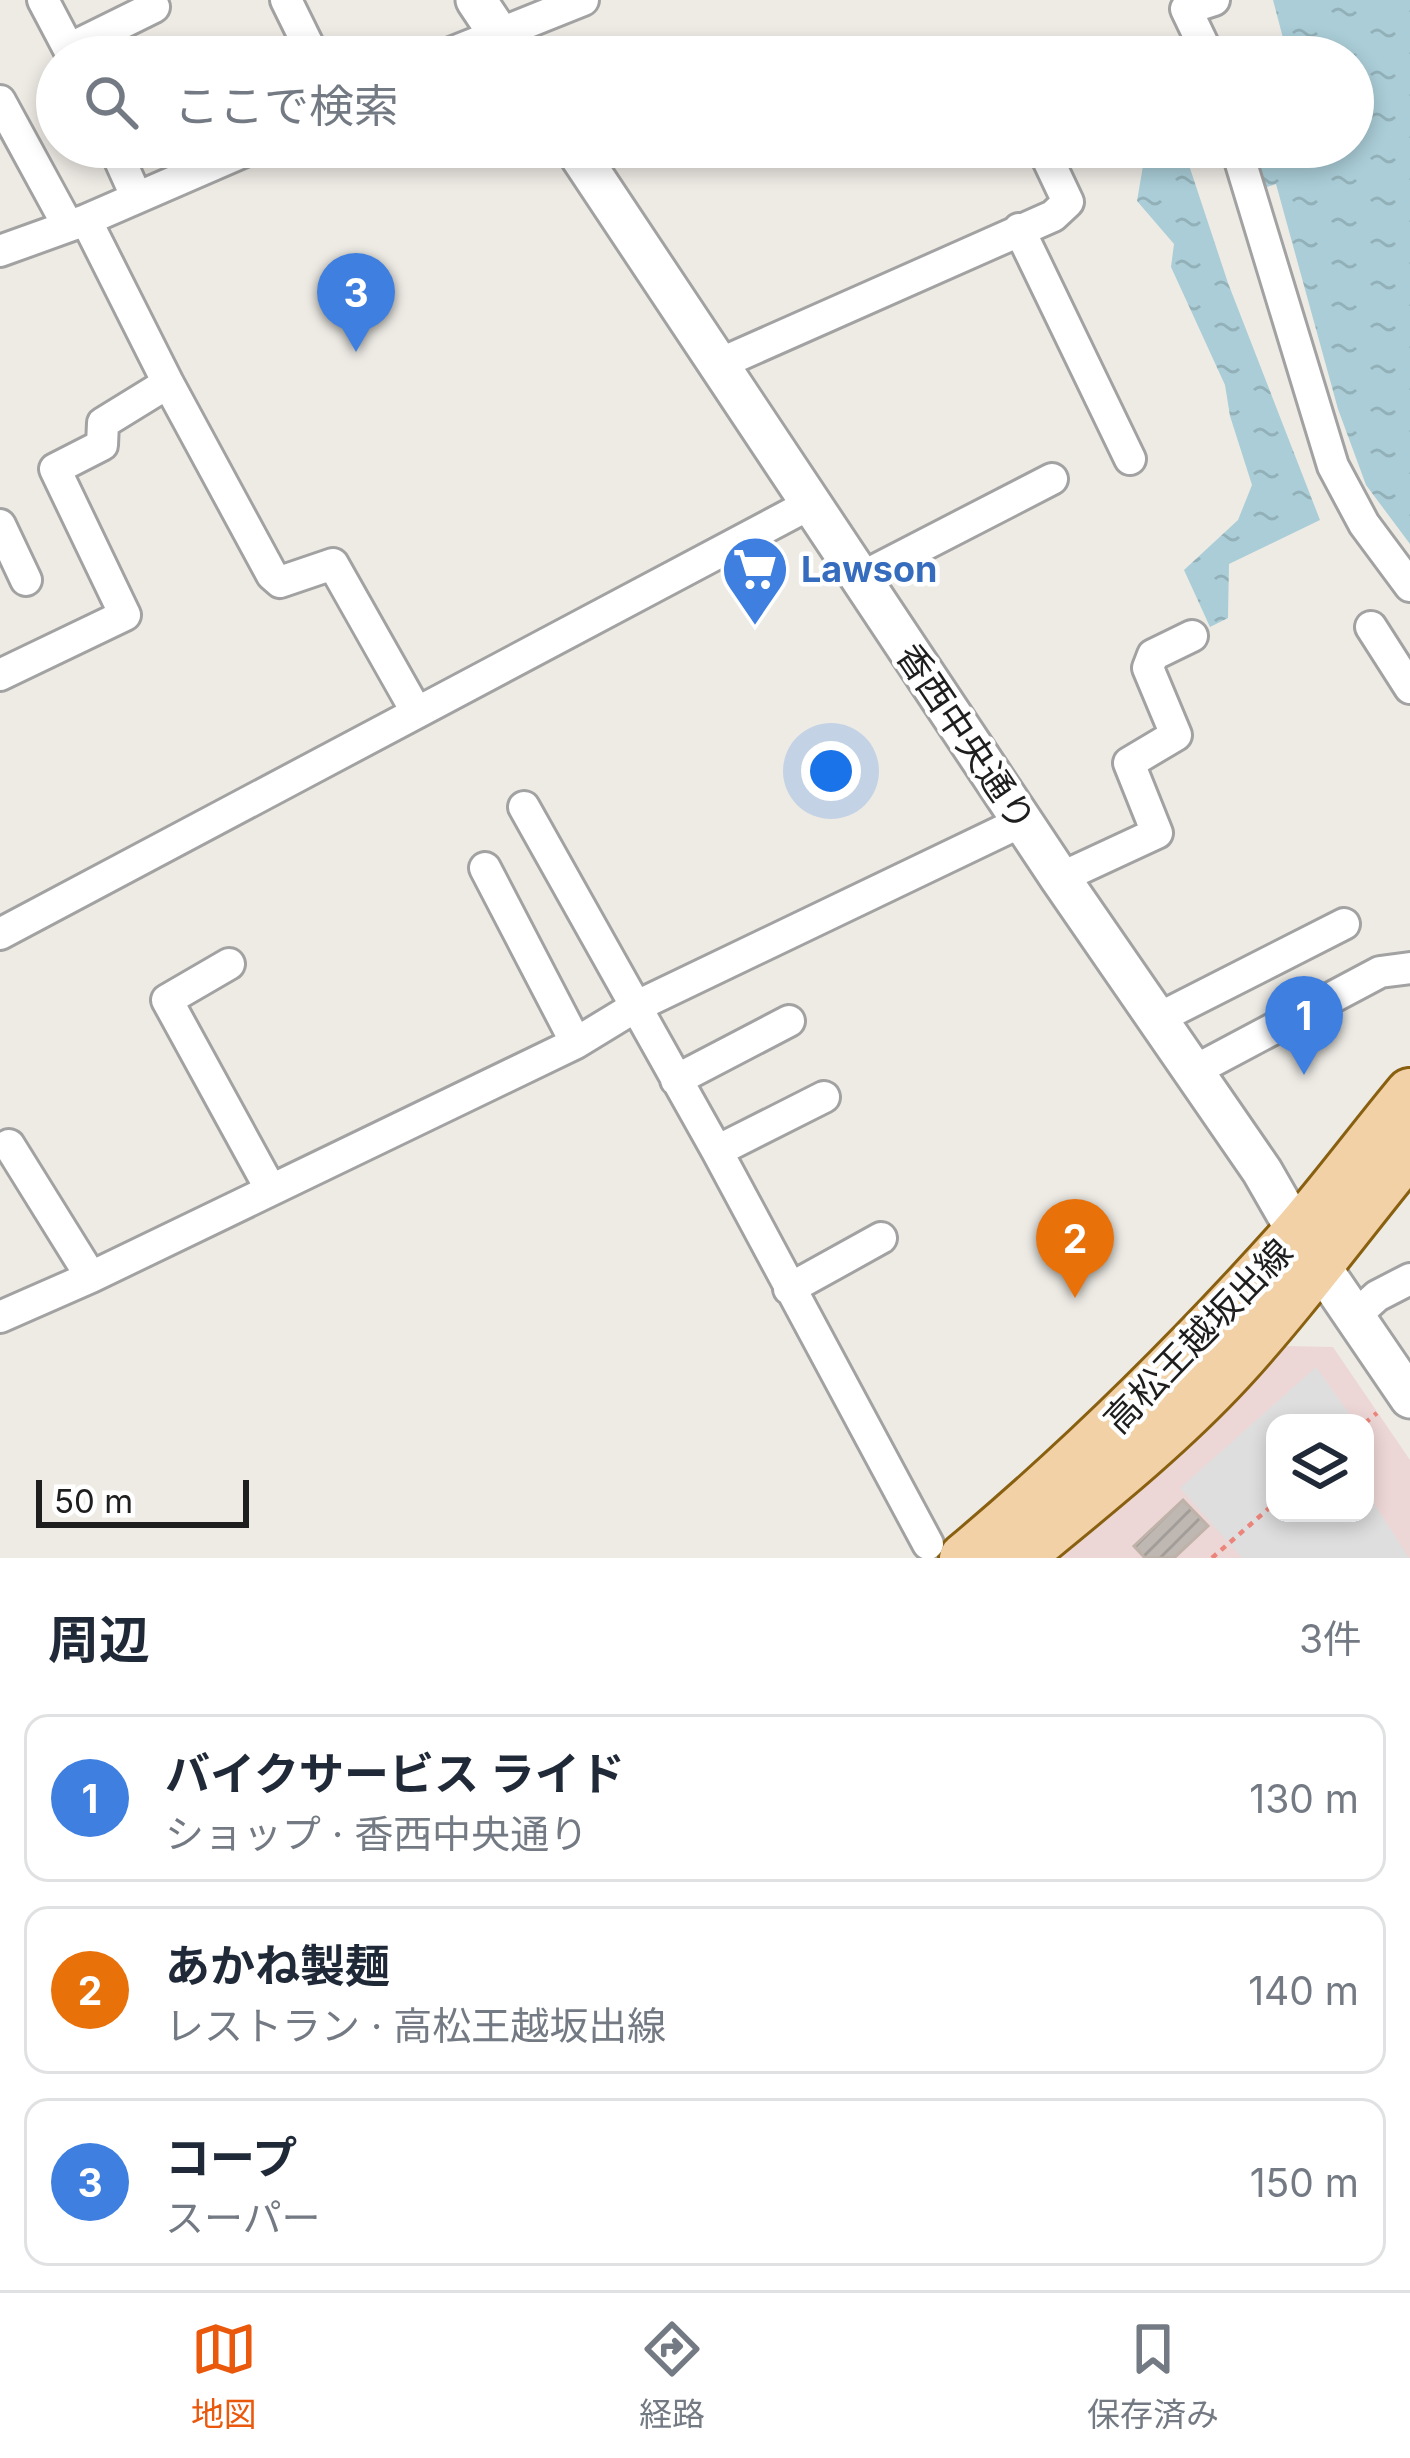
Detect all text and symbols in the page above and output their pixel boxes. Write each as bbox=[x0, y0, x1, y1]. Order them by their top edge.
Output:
search box bbox=[36, 36, 1374, 168]
icon: search bbox=[78, 69, 144, 135]
text: ここで検索 bbox=[174, 78, 399, 133]
pin: 3 bbox=[317, 253, 395, 352]
supermarket icon: Lawson bbox=[720, 534, 790, 628]
place label: Lawson bbox=[801, 547, 938, 591]
street label: 香西中央通り bbox=[887, 635, 1045, 839]
your location bbox=[801, 741, 861, 801]
pin: 1 bbox=[1265, 976, 1343, 1075]
pin: 2 bbox=[1036, 1199, 1114, 1298]
street label: 高松王越坂出線 bbox=[1095, 1230, 1301, 1442]
map controls bbox=[1266, 1414, 1374, 1522]
button: layers bbox=[1266, 1414, 1374, 1522]
scale bar bbox=[36, 1474, 249, 1527]
text: 50 m bbox=[54, 1481, 133, 1521]
text: 周辺 bbox=[48, 1609, 150, 1670]
text: 3件 bbox=[1299, 1615, 1362, 1662]
text: バイクサービス ライド bbox=[165, 1746, 625, 1801]
text: 1 bbox=[82, 1775, 98, 1822]
text: 130 m bbox=[1249, 1775, 1359, 1822]
text: ショップ · 香西中央通り bbox=[165, 1810, 588, 1857]
text: あかね製麺 bbox=[165, 1938, 390, 1993]
text: 2 bbox=[78, 1967, 102, 2014]
text: 140 m bbox=[1248, 1967, 1359, 2014]
text: レストラン · 高松王越坂出線 bbox=[165, 2002, 666, 2049]
text: コープ bbox=[165, 2130, 297, 2185]
text: 3 bbox=[77, 2159, 103, 2206]
text: 150 m bbox=[1250, 2159, 1359, 2206]
text: スーパー bbox=[165, 2194, 321, 2241]
tab: 地図 bbox=[191, 2316, 257, 2436]
tab: 経路 bbox=[639, 2316, 705, 2436]
tab: 保存済み bbox=[1087, 2316, 1219, 2436]

